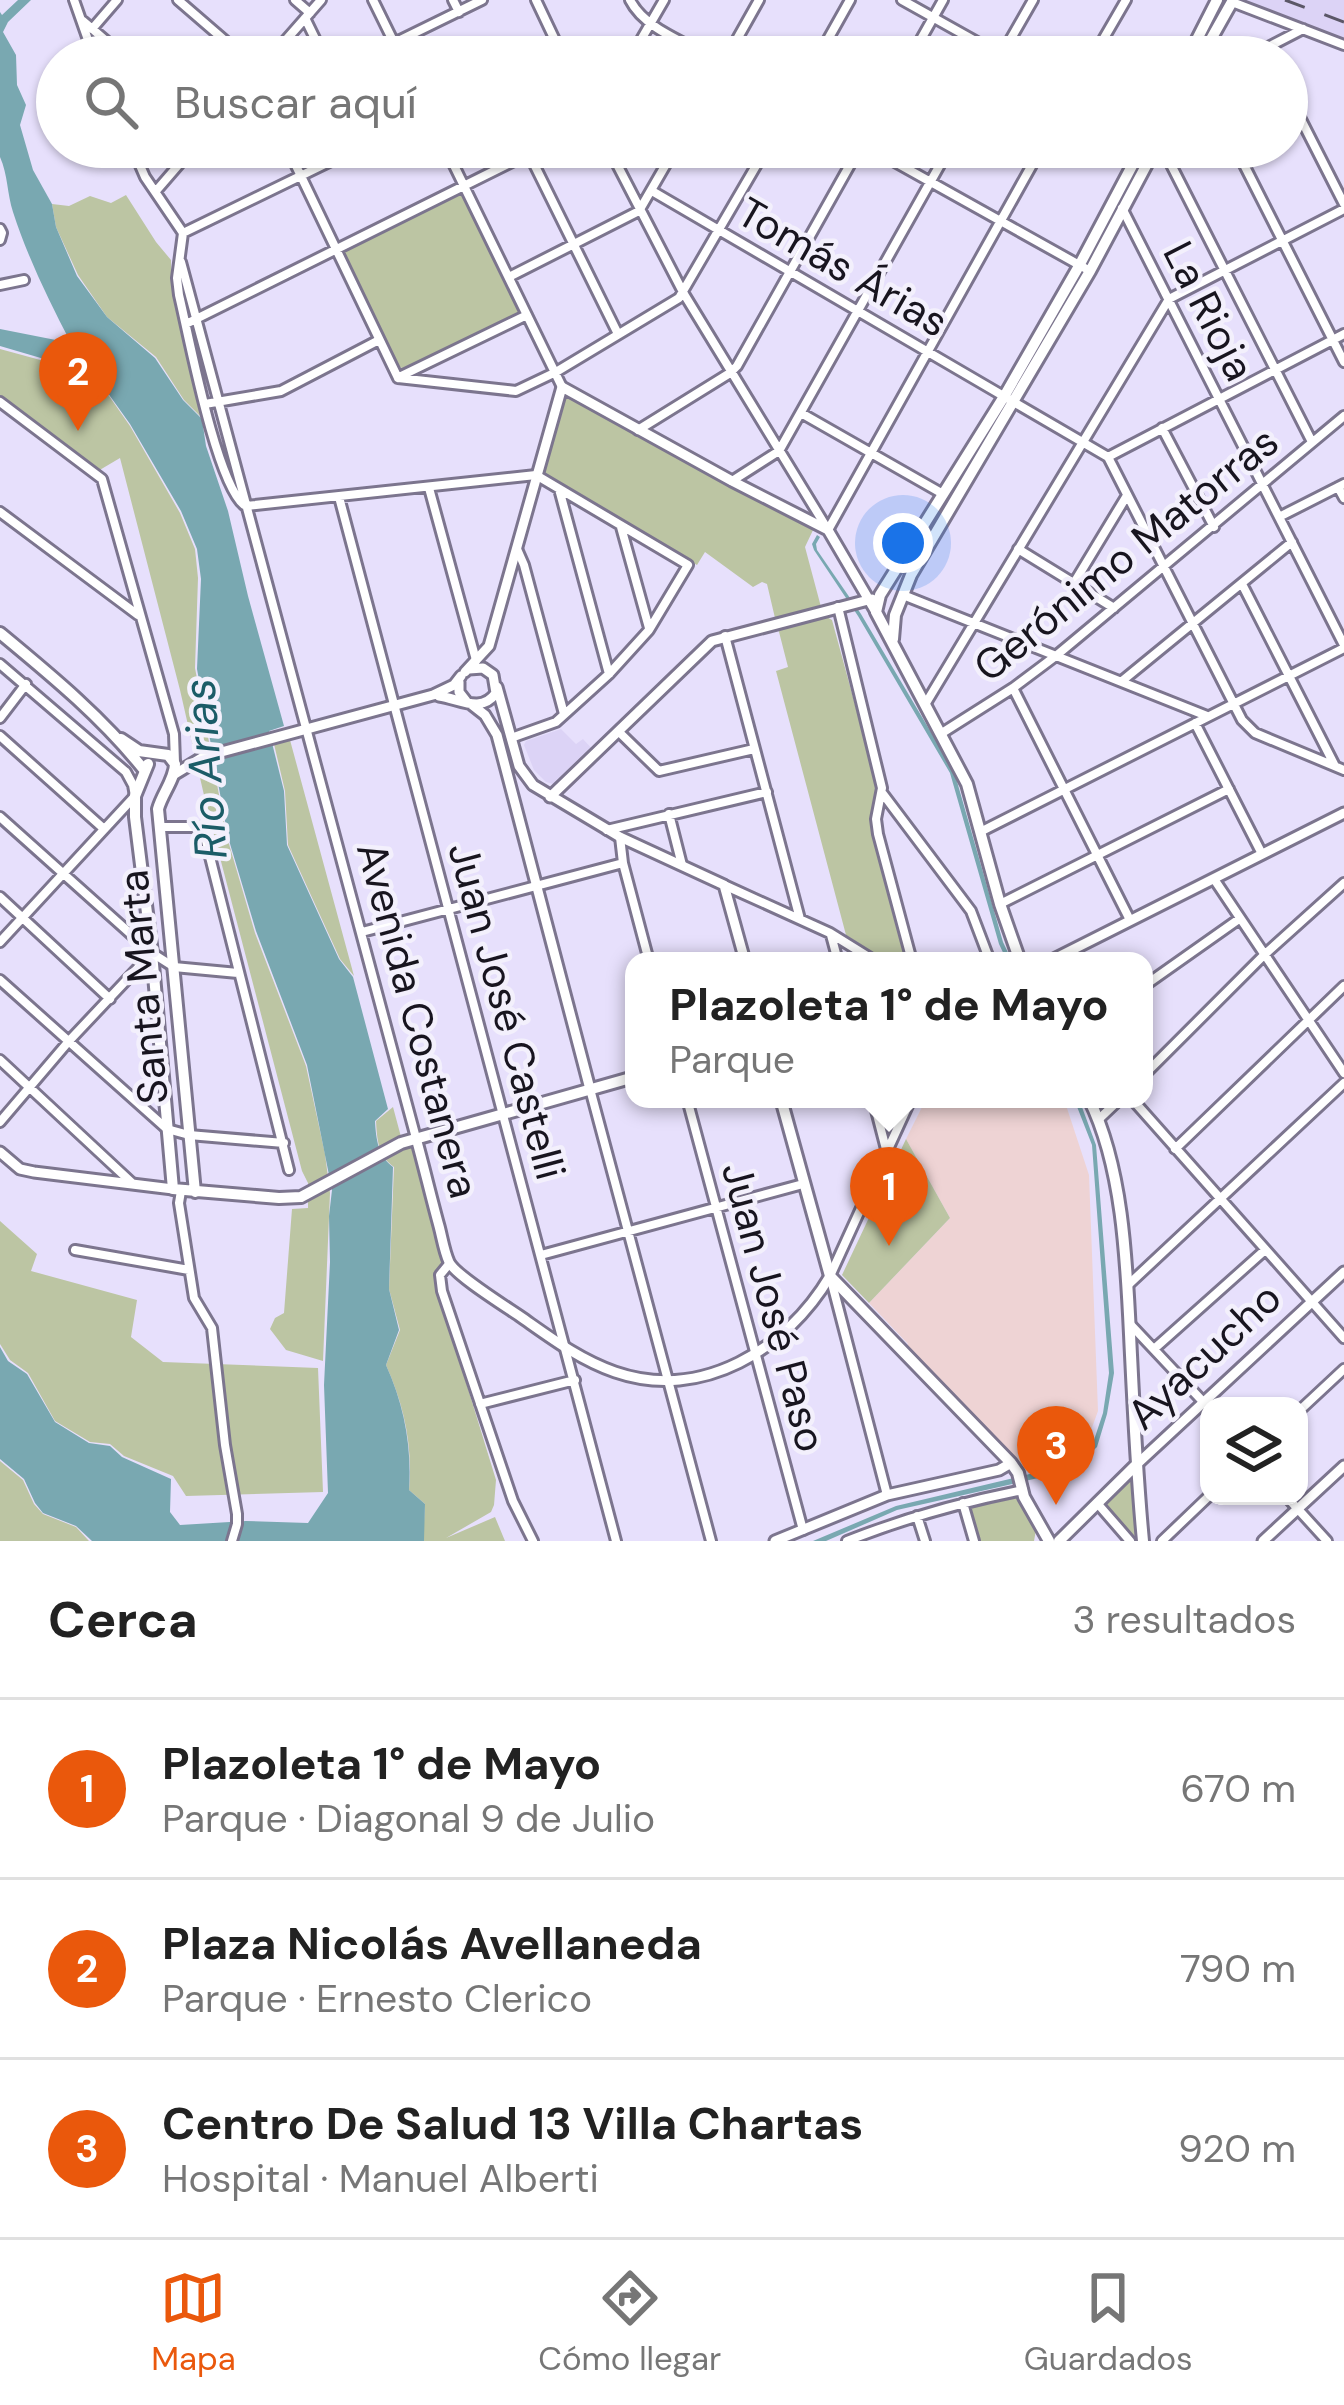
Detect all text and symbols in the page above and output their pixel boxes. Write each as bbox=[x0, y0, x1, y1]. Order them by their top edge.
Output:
search box bbox=[36, 36, 1308, 168]
icon: search bbox=[78, 69, 144, 135]
text: Buscar aquí bbox=[174, 73, 417, 132]
street label: Tomás Árias bbox=[728, 185, 958, 349]
street label: La Rioja bbox=[1151, 232, 1267, 390]
pin: 2 bbox=[39, 332, 117, 431]
street label: Gerónimo Matorras bbox=[962, 414, 1290, 694]
your location bbox=[873, 513, 933, 573]
water label: Río Arias bbox=[169, 676, 241, 862]
street label: Avenida Costanera bbox=[344, 836, 492, 1204]
street label: Juan José Castelli bbox=[436, 836, 578, 1186]
street label: Santa Marta bbox=[105, 868, 181, 1106]
popup bbox=[625, 952, 1153, 1108]
text: Plazoleta 1° de Mayo bbox=[669, 975, 1109, 1034]
text: Parque bbox=[669, 1034, 795, 1085]
pin: 1 bbox=[850, 1147, 928, 1246]
street label: Juan José Paso bbox=[709, 1156, 839, 1458]
street label: Ayacucho bbox=[1115, 1271, 1293, 1441]
map controls bbox=[1200, 1397, 1308, 1505]
button: layers bbox=[1200, 1397, 1308, 1505]
pin: 3 bbox=[1017, 1406, 1095, 1505]
text: Cerca bbox=[48, 1586, 198, 1653]
text: 3 resultados bbox=[1072, 1594, 1296, 1645]
text: Plazoleta 1° de Mayo bbox=[162, 1734, 601, 1793]
text: 1 bbox=[80, 1763, 94, 1814]
text: 670 m bbox=[1180, 1763, 1296, 1814]
text: Parque · Diagonal 9 de Julio bbox=[162, 1793, 655, 1844]
text: Plaza Nicolás Avellaneda bbox=[162, 1914, 702, 1973]
text: 2 bbox=[76, 1943, 98, 1994]
text: 790 m bbox=[1180, 1943, 1296, 1994]
text: Parque · Ernesto Clerico bbox=[162, 1973, 592, 2024]
text: Centro De Salud 13 Villa Chartas bbox=[162, 2094, 863, 2153]
text: 3 bbox=[75, 2123, 99, 2174]
text: 920 m bbox=[1178, 2123, 1296, 2174]
text: Hospital · Manuel Alberti bbox=[162, 2153, 599, 2204]
tab: Mapa bbox=[151, 2265, 236, 2380]
tab: Cómo llegar bbox=[538, 2265, 721, 2380]
tab: Guardados bbox=[1024, 2265, 1193, 2380]

